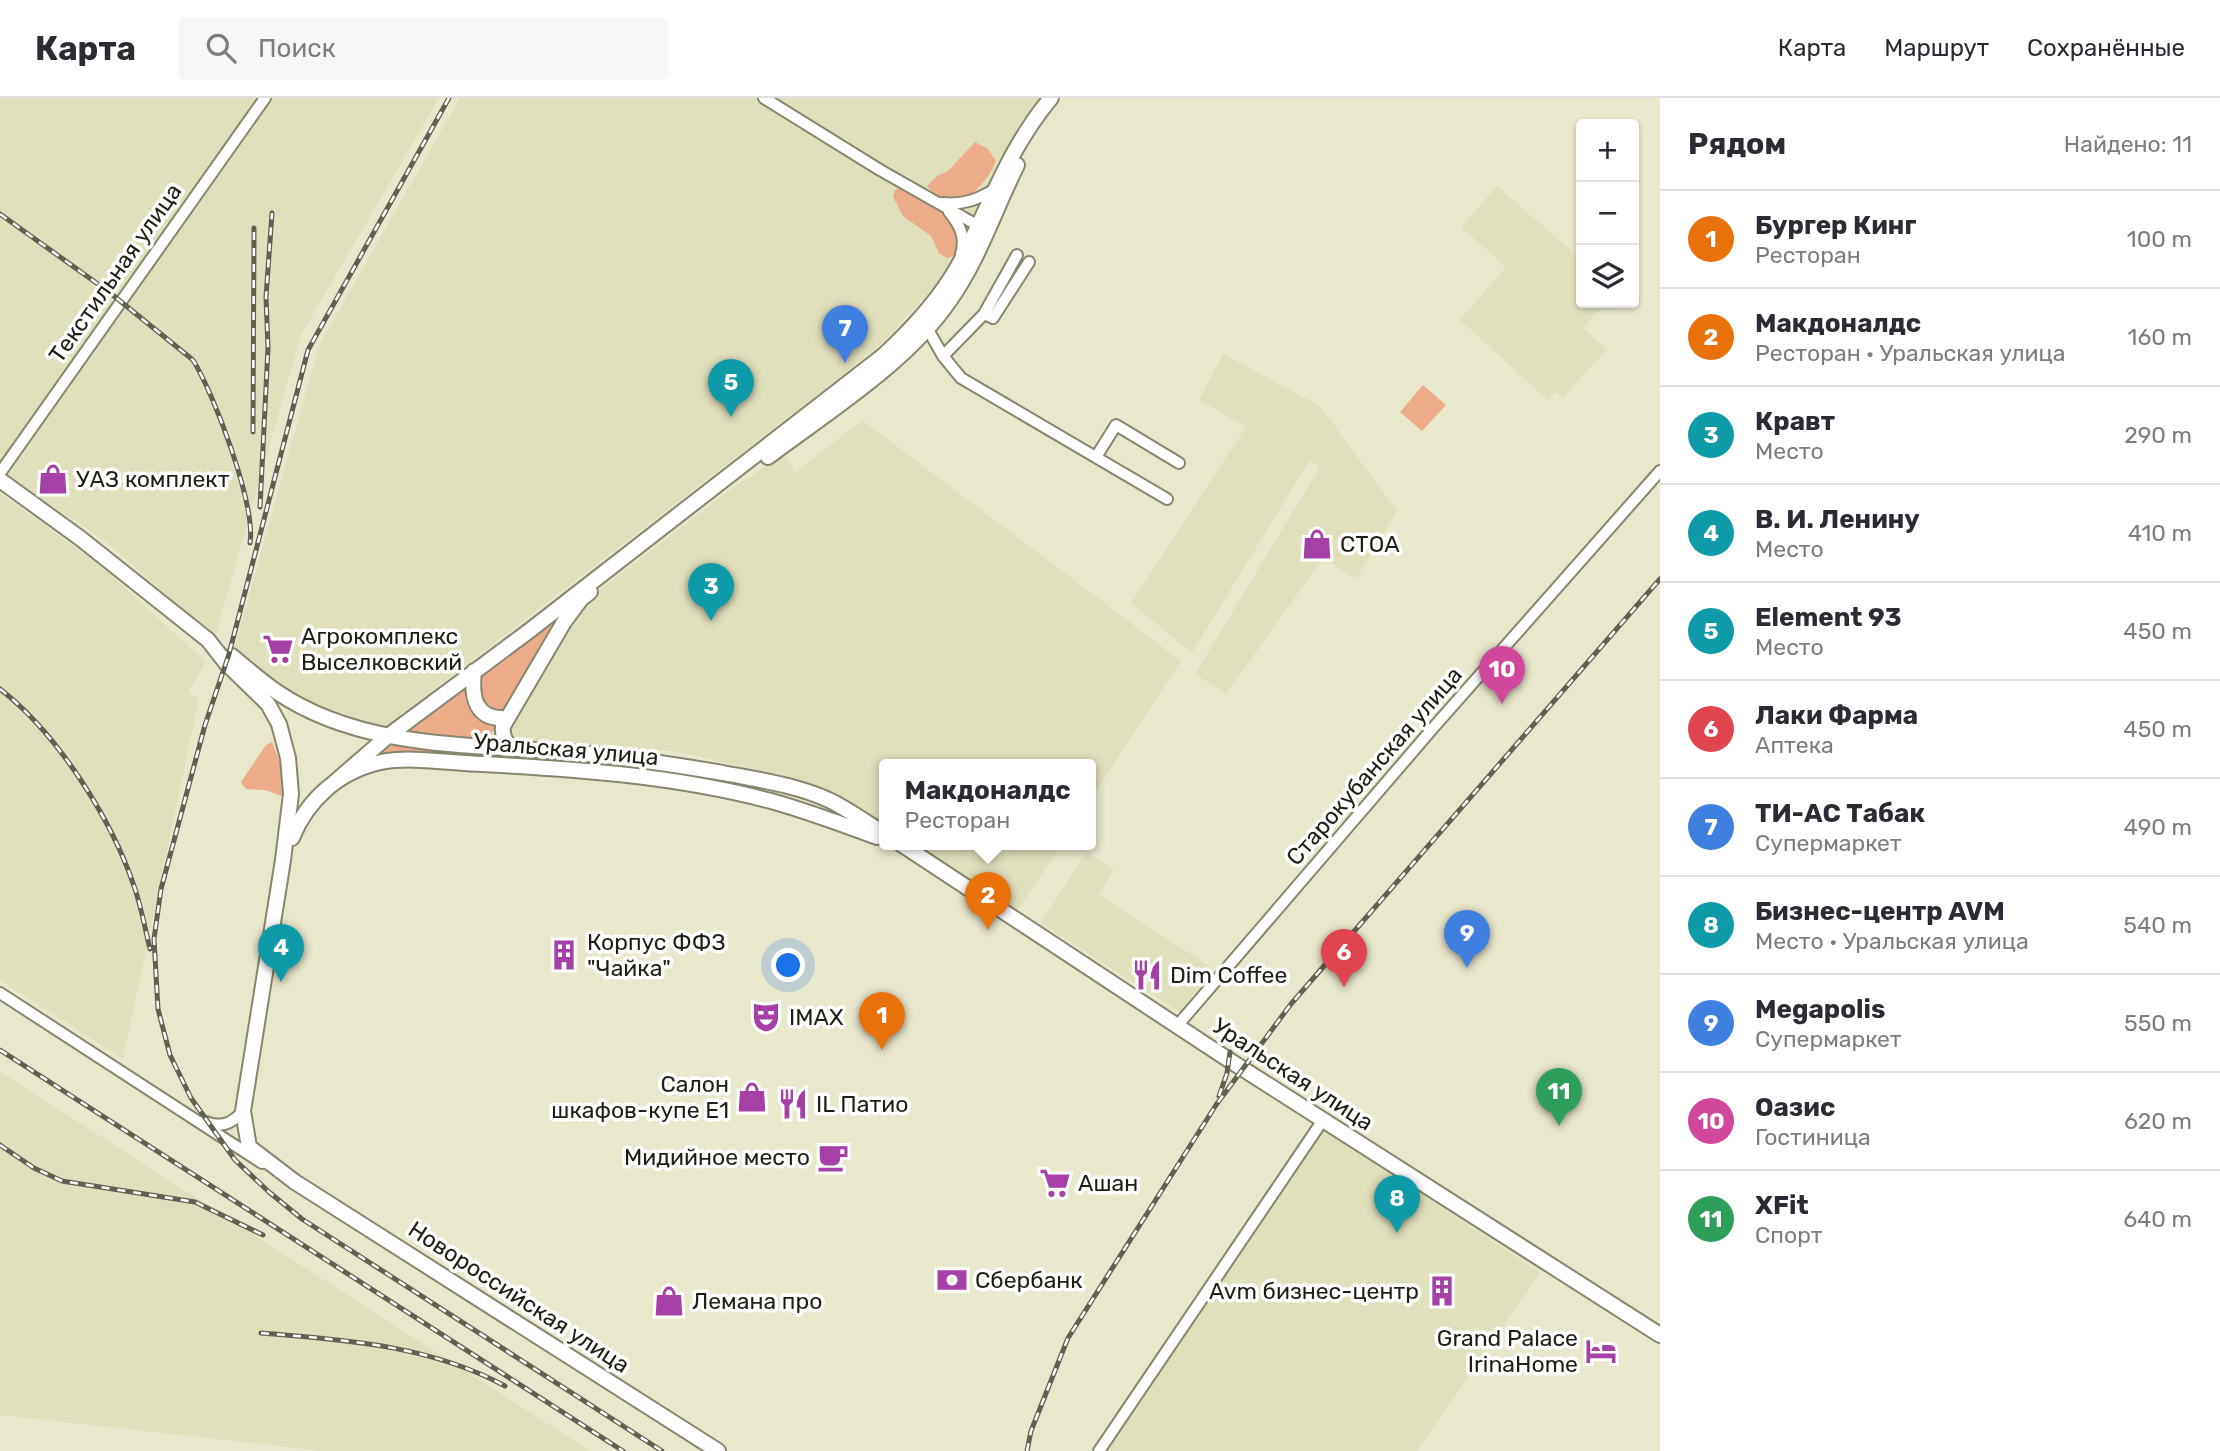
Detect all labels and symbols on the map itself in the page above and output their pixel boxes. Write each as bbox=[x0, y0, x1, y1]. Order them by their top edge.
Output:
street label: Текстильная улица bbox=[43, 178, 187, 368]
pin: 7 bbox=[822, 305, 868, 363]
pin: 5 bbox=[708, 359, 754, 417]
shop icon: УАЗ комплект bbox=[36, 462, 70, 496]
place label: УАЗ комплект bbox=[76, 465, 230, 493]
shop icon: СТОА bbox=[1300, 527, 1334, 561]
place label: СТОА bbox=[1340, 530, 1400, 558]
pin: 3 bbox=[688, 563, 734, 621]
place label: Агрокомплекс Выселковский bbox=[301, 622, 462, 676]
supermarket icon: Агрокомплекс Выселковский bbox=[261, 632, 295, 666]
pin: 10 bbox=[1479, 646, 1525, 704]
street label: Старокубанская улица bbox=[1280, 661, 1468, 871]
street label: Уральская улица bbox=[472, 727, 660, 771]
pin: 2 bbox=[965, 872, 1011, 930]
pin: 9 bbox=[1444, 910, 1490, 968]
pin: 4 bbox=[258, 924, 304, 982]
place label: Корпус ФФЗ "Чайка" bbox=[587, 928, 726, 982]
pin: 6 bbox=[1321, 929, 1367, 987]
building icon: Корпус ФФЗ "Чайка" bbox=[547, 938, 581, 972]
your location bbox=[771, 948, 805, 982]
restaurant icon: Dim Coffee bbox=[1130, 958, 1164, 992]
place label: Dim Coffee bbox=[1170, 961, 1287, 989]
pin: 1 bbox=[859, 992, 905, 1050]
theatre icon: IMAX bbox=[749, 1000, 783, 1034]
place label: IMAX bbox=[789, 1003, 844, 1031]
street label: Уральская улица bbox=[1207, 1012, 1379, 1136]
pin: 11 bbox=[1536, 1068, 1582, 1126]
place label: Салон шкафов-купе Е1 bbox=[551, 1070, 729, 1124]
shop icon: Салон шкафов-купе Е1 bbox=[735, 1080, 769, 1114]
restaurant icon: IL Патио bbox=[776, 1087, 810, 1121]
place label: IL Патио bbox=[816, 1090, 908, 1118]
cafe icon: Мидийное место bbox=[816, 1140, 850, 1174]
place label: Мидийное место bbox=[624, 1143, 810, 1171]
supermarket icon: Ашан bbox=[1038, 1166, 1072, 1200]
place label: Ашан bbox=[1078, 1169, 1138, 1197]
pin: 8 bbox=[1374, 1175, 1420, 1233]
street label: Новороссийская улица bbox=[403, 1215, 635, 1379]
bank icon: Сбербанк bbox=[935, 1263, 969, 1297]
place label: Сбербанк bbox=[975, 1266, 1083, 1294]
building icon: Avm бизнес-центр bbox=[1425, 1274, 1459, 1308]
place label: Avm бизнес-центр bbox=[1209, 1277, 1419, 1305]
shop icon: Лемана про bbox=[652, 1284, 686, 1318]
place label: Лемана про bbox=[692, 1287, 822, 1315]
place label: Grand Palace IrinaHome bbox=[1437, 1324, 1578, 1378]
hotel icon: Grand Palace IrinaHome bbox=[1584, 1334, 1618, 1368]

